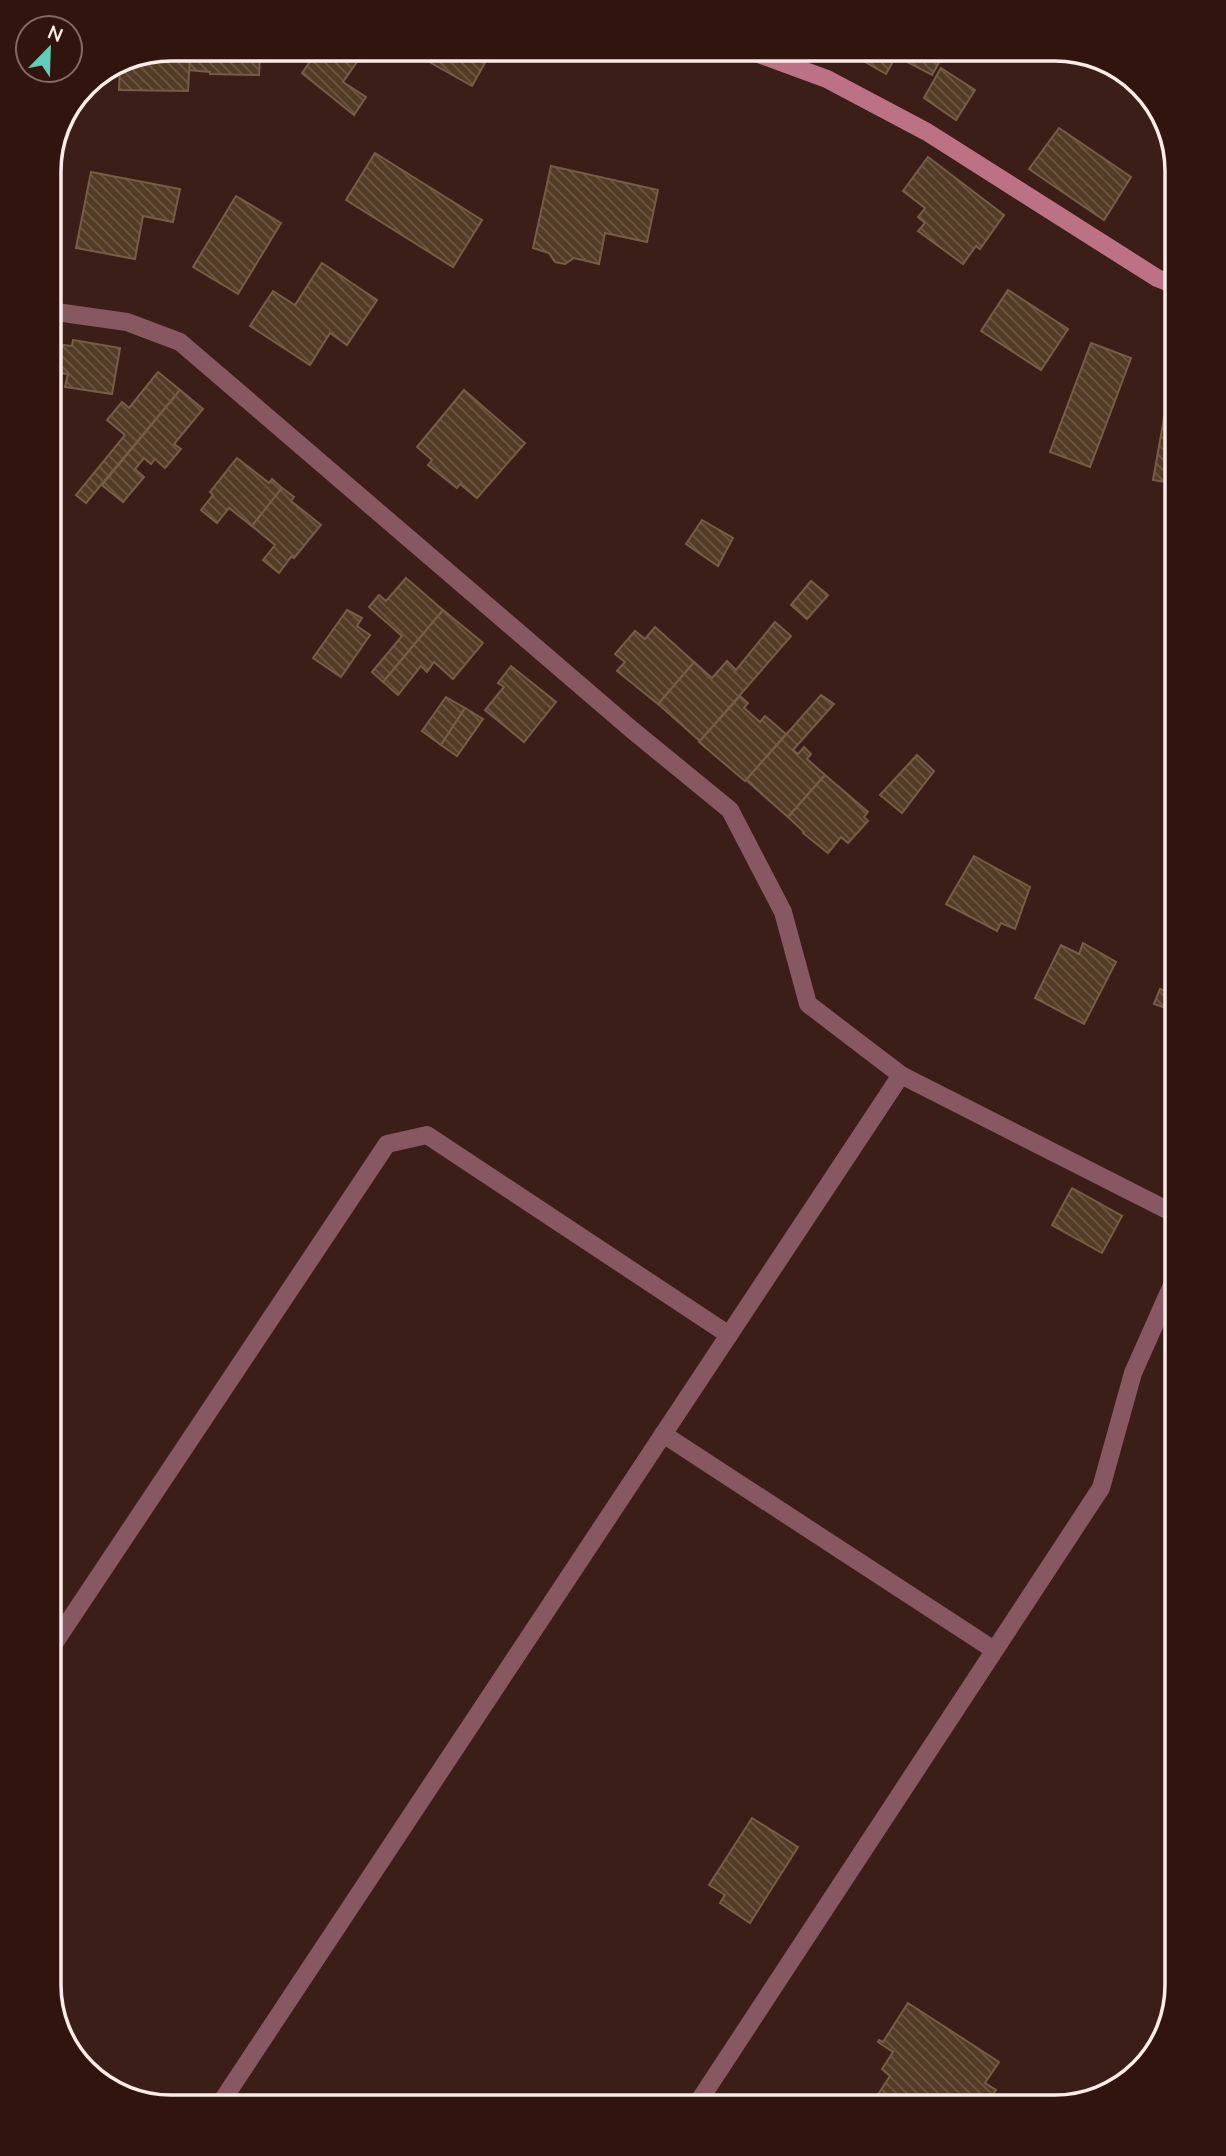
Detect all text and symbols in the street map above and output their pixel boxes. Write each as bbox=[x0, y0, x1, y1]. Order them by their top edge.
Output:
north arrow bbox=[14, 14, 84, 84]
text: N bbox=[44, 20, 67, 49]

